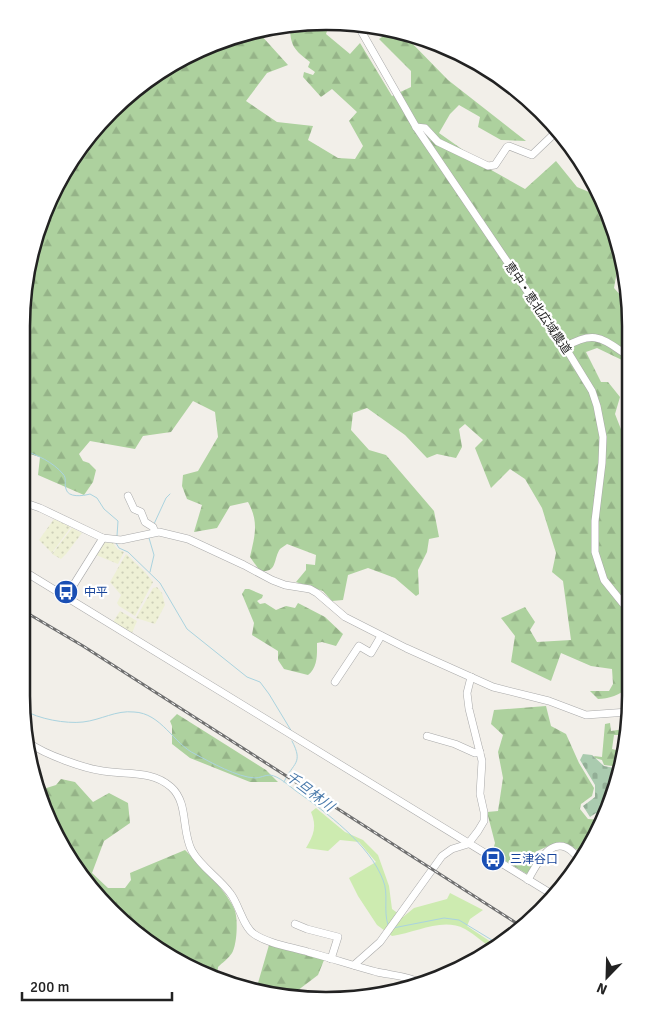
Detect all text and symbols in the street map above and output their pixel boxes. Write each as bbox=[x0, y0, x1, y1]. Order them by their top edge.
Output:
street label: 恵中・恵北広域農道 bbox=[501, 259, 574, 357]
bus stop icon: 中平 bbox=[53, 579, 79, 605]
place label: 中平 bbox=[84, 585, 108, 600]
water label: 千旦林川 bbox=[282, 768, 339, 816]
bus stop icon: 三津谷口 bbox=[480, 846, 506, 872]
place label: 三津谷口 bbox=[510, 852, 558, 867]
north arrow bbox=[582, 952, 632, 1002]
scale bar bbox=[22, 970, 172, 1002]
text: 200 m bbox=[30, 978, 70, 996]
text: N bbox=[594, 979, 610, 998]

